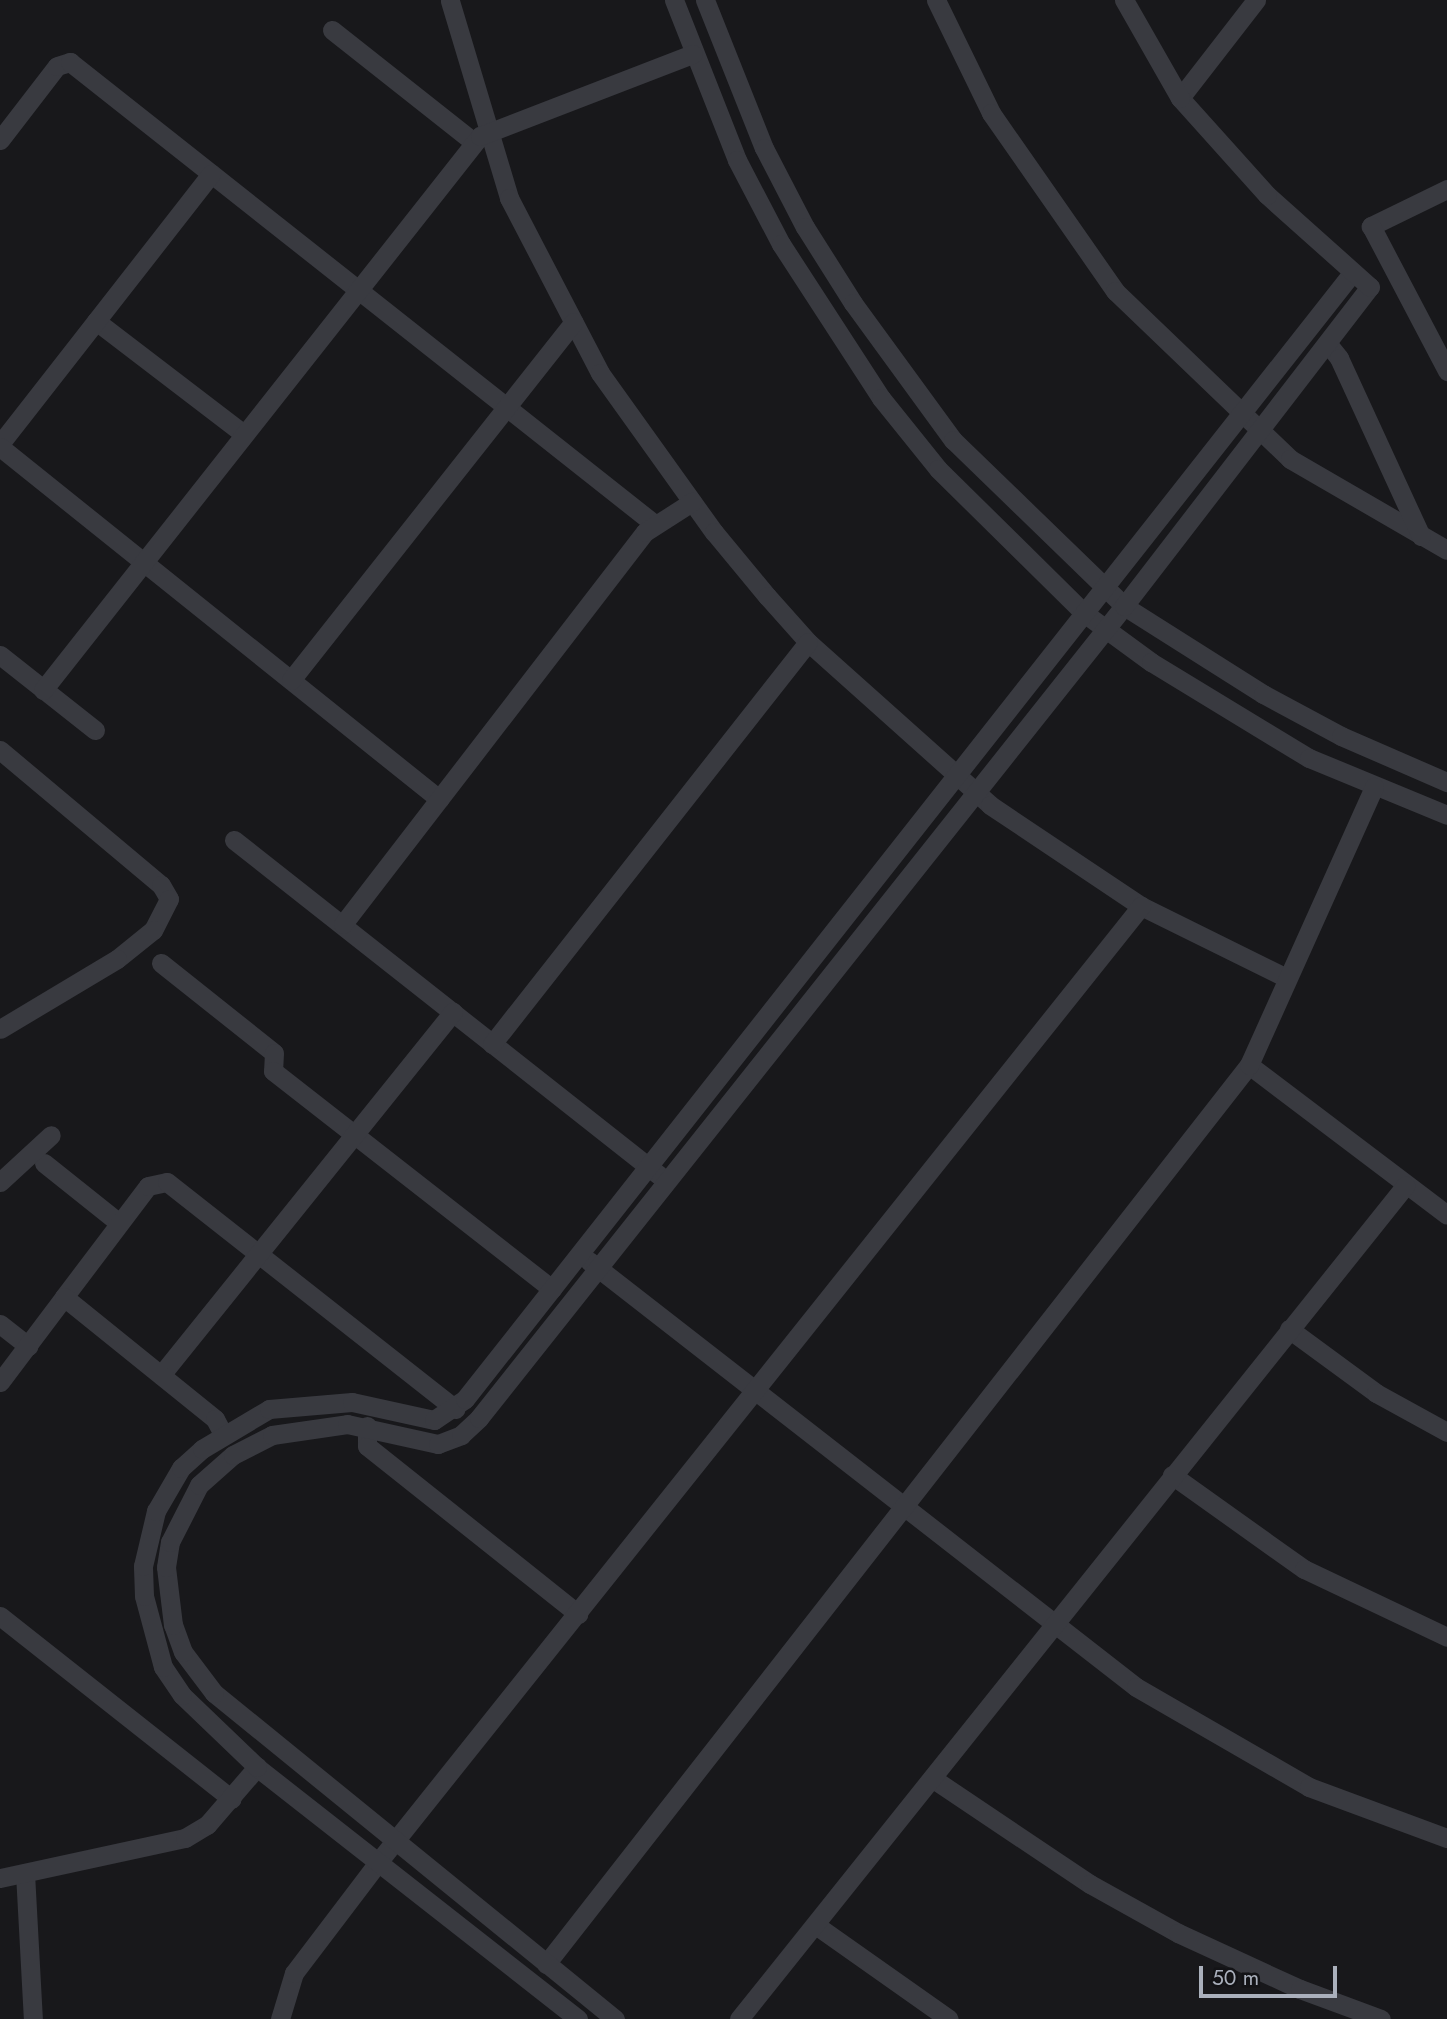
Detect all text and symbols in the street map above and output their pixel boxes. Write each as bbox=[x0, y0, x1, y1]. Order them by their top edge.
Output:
scale bar bbox=[1202, 1952, 1340, 1996]
text: 50 m bbox=[1212, 1963, 1259, 1993]

